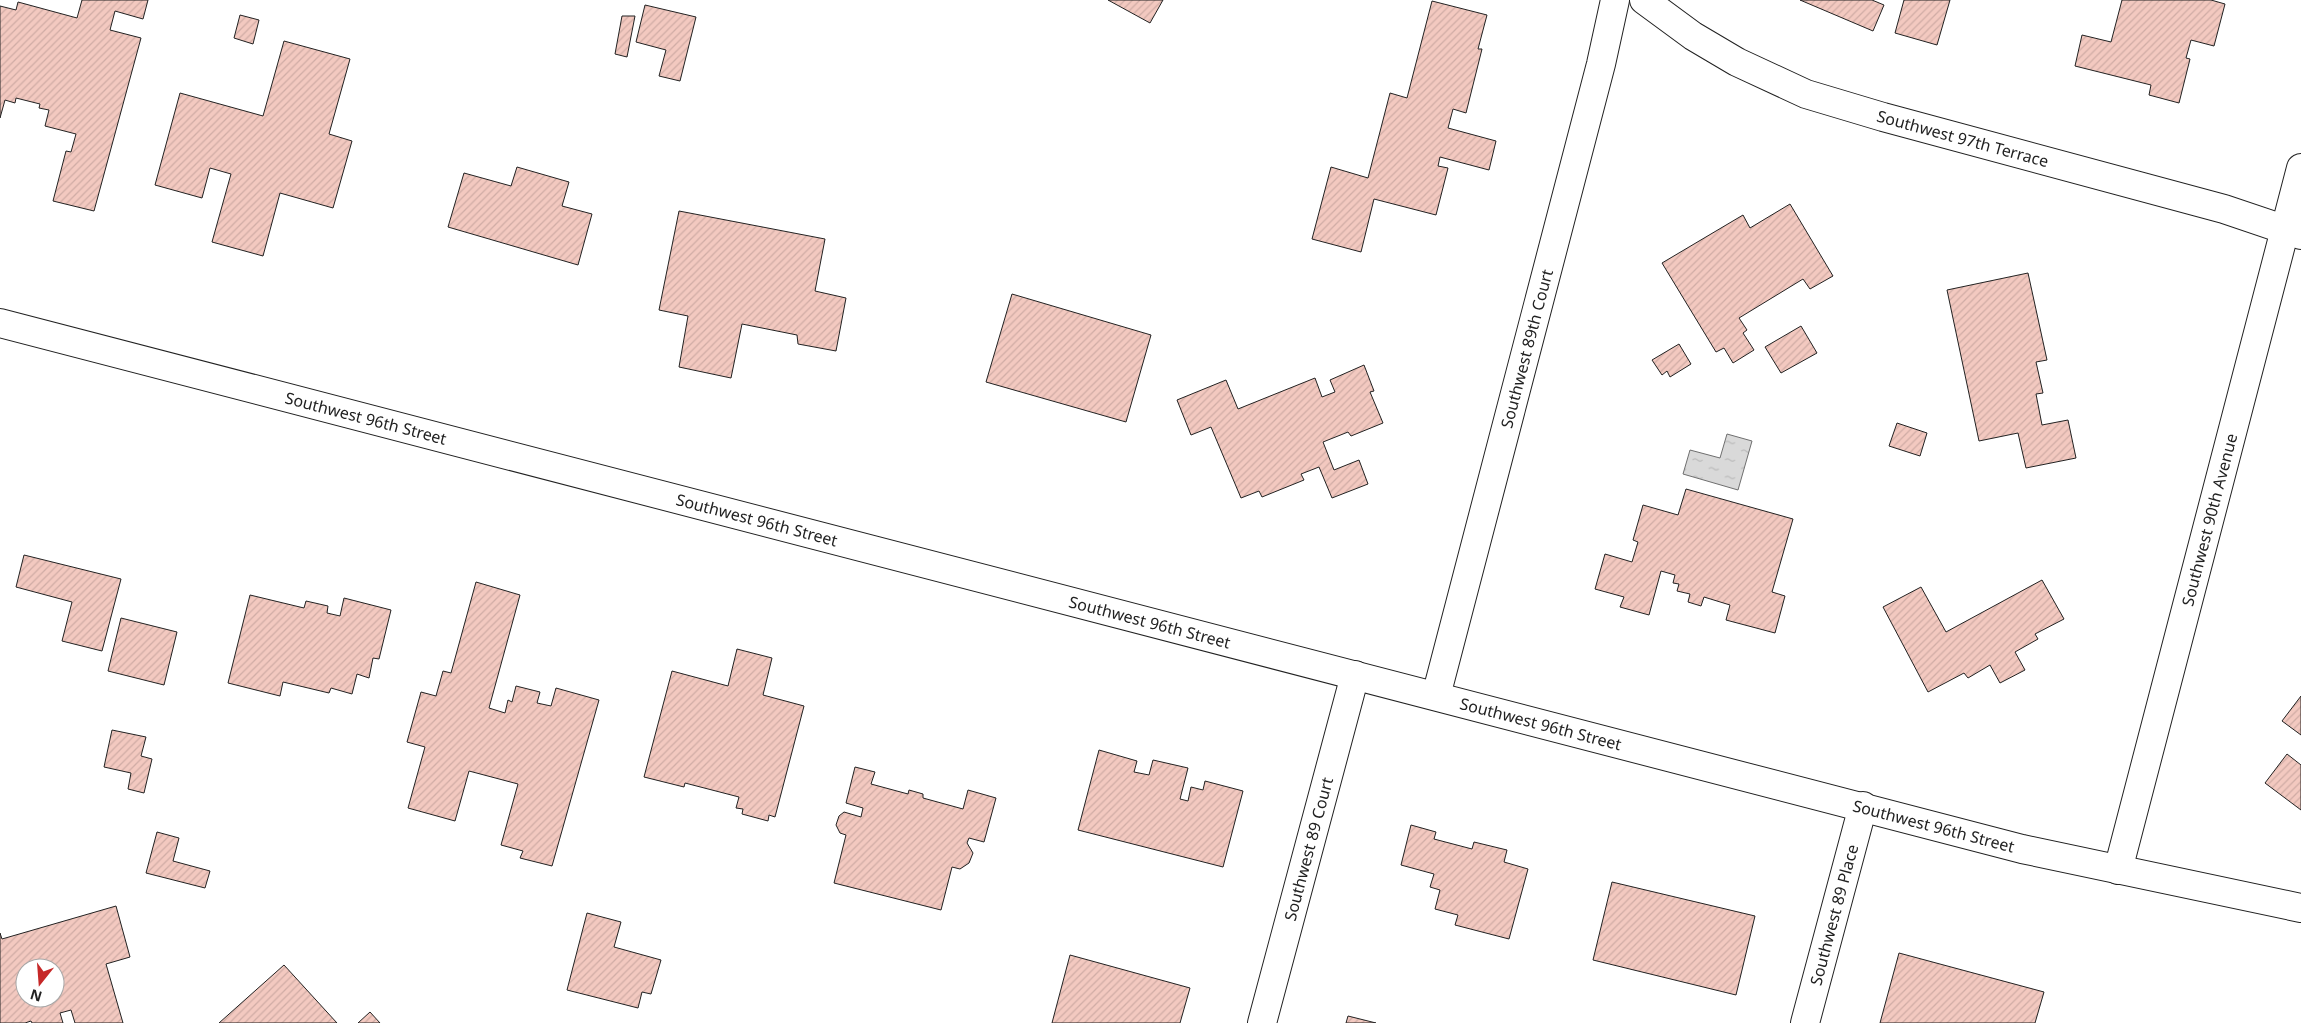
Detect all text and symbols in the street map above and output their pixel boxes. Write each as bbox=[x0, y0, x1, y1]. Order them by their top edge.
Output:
street label: Southwest 97th Terrace bbox=[1874, 105, 2051, 172]
street label: Southwest 89th Court bbox=[1495, 267, 1558, 431]
street label: Southwest 96th Street bbox=[283, 387, 449, 450]
street label: Southwest 90th Avenue bbox=[2176, 431, 2242, 608]
street label: Southwest 96th Street bbox=[674, 488, 840, 551]
street label: Southwest 96th Street bbox=[1067, 591, 1233, 654]
street label: Southwest 96th Street bbox=[1458, 692, 1624, 755]
street label: Southwest 89 Court bbox=[1279, 775, 1338, 923]
street label: Southwest 96th Street bbox=[1850, 794, 2017, 858]
street label: Southwest 89 Place bbox=[1805, 842, 1863, 988]
north arrow bbox=[15, 958, 65, 1008]
text: N bbox=[28, 985, 44, 1007]

